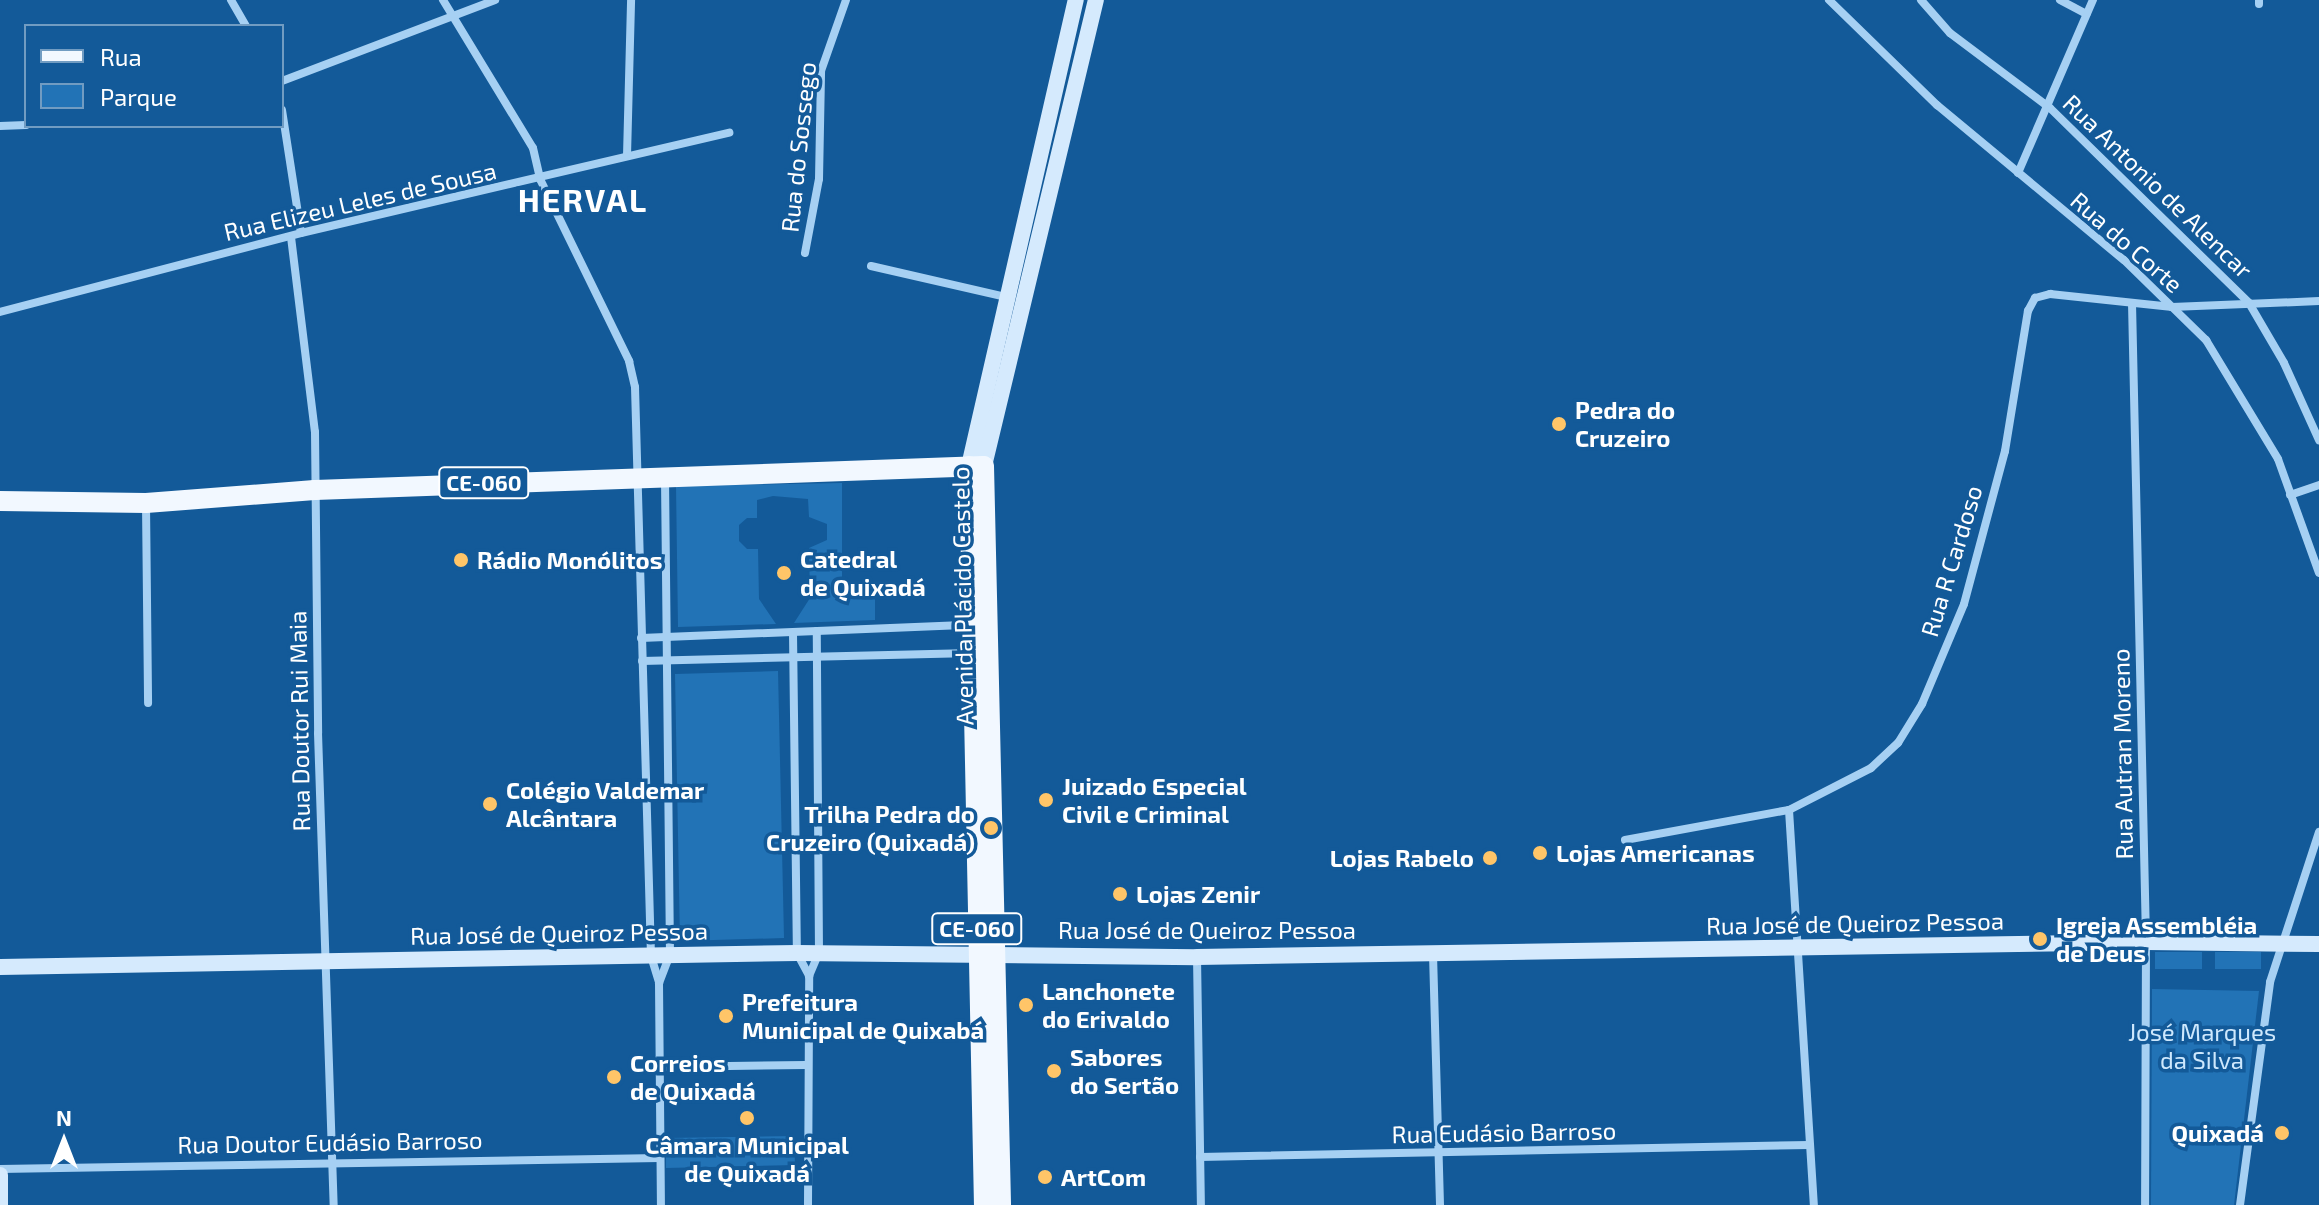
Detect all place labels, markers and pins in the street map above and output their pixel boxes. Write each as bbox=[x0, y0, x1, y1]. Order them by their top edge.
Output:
place label: Pedra do Cruzeiro bbox=[1575, 396, 1675, 452]
marker: Pedra do Cruzeiro bbox=[1550, 415, 1568, 433]
place label: Catedral de Quixadá bbox=[800, 545, 926, 601]
place label: Rádio Monólitos bbox=[477, 546, 662, 574]
marker: Rádio Monólitos bbox=[452, 551, 470, 569]
marker: Catedral de Quixadá bbox=[775, 564, 793, 582]
place label: Juizado Especial Civil e Criminal bbox=[1062, 772, 1247, 828]
place label: Colégio Valdemar Alcântara bbox=[506, 776, 705, 832]
marker: Juizado Especial Civil e Criminal bbox=[1037, 791, 1055, 809]
marker: Colégio Valdemar Alcântara bbox=[481, 795, 499, 813]
place label: Trilha Pedra do Cruzeiro (Quixadá) bbox=[766, 800, 975, 856]
marker: Trilha Pedra do Cruzeiro (Quixadá) bbox=[982, 819, 1000, 837]
place label: Lojas Americanas bbox=[1556, 839, 1755, 867]
place label: Lojas Rabelo bbox=[1330, 844, 1474, 872]
marker: Lojas Americanas bbox=[1531, 844, 1549, 862]
marker: Lojas Rabelo bbox=[1481, 849, 1499, 867]
place label: Lojas Zenir bbox=[1136, 880, 1260, 908]
marker: Lojas Zenir bbox=[1111, 885, 1129, 903]
place label: Igreja Assembléia de Deus bbox=[2056, 911, 2258, 967]
marker: Igreja Assembléia de Deus bbox=[2031, 930, 2049, 948]
place label: Lanchonete do Erivaldo bbox=[1042, 977, 1175, 1033]
place label: Prefeitura Municipal de Quixabá bbox=[742, 988, 985, 1044]
marker: Lanchonete do Erivaldo bbox=[1017, 996, 1035, 1014]
marker: Prefeitura Municipal de Quixabá bbox=[717, 1007, 735, 1025]
place label: Sabores do Sertão bbox=[1070, 1043, 1179, 1099]
place label: Correios de Quixadá bbox=[630, 1049, 756, 1105]
marker: Sabores do Sertão bbox=[1045, 1062, 1063, 1080]
marker: Correios de Quixadá bbox=[605, 1068, 623, 1086]
marker: Câmara Municipal de Quixadá bbox=[738, 1109, 756, 1127]
place label: Quixadá bbox=[2171, 1119, 2264, 1147]
marker: Quixadá bbox=[2271, 1122, 2293, 1144]
place label: Câmara Municipal de Quixadá bbox=[645, 1131, 849, 1187]
place label: ArtCom bbox=[1061, 1163, 1146, 1191]
marker: ArtCom bbox=[1036, 1168, 1054, 1186]

